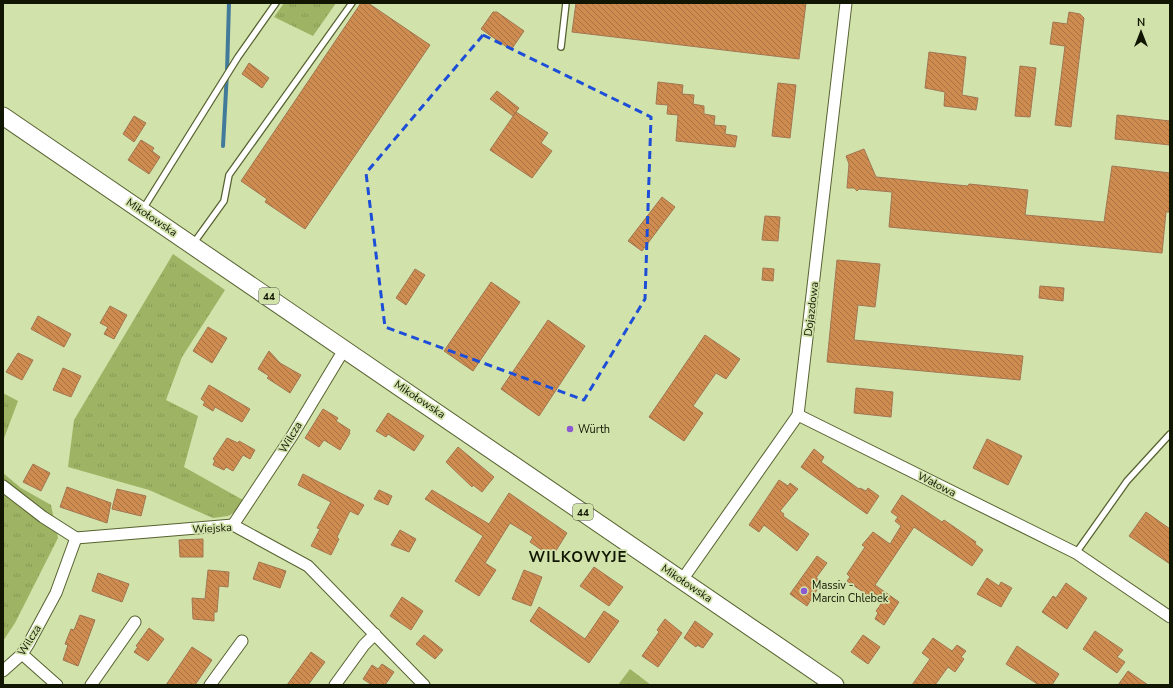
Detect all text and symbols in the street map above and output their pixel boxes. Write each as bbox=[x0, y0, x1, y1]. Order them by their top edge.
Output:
north arrow bbox=[1121, 12, 1161, 52]
text: N bbox=[1137, 15, 1145, 30]
street label: Mikołowska bbox=[123, 195, 180, 240]
street label: Dojazdowa bbox=[801, 281, 822, 337]
road number: 44 bbox=[259, 288, 279, 304]
street label: Mikołowska bbox=[391, 377, 448, 422]
street label: Wilcza bbox=[275, 419, 306, 456]
place label: Würth bbox=[578, 422, 610, 437]
marker: Würth bbox=[565, 424, 575, 434]
street label: Wałowa bbox=[915, 468, 959, 501]
road number: 44 bbox=[573, 504, 593, 520]
street label: Wiejska bbox=[192, 520, 232, 537]
district label: WILKOWYJE bbox=[528, 547, 628, 567]
street label: Mikołowska bbox=[658, 561, 715, 606]
place label: Massiv - Marcin Chlebek bbox=[812, 578, 889, 606]
marker: Massiv - Marcin Chlebek bbox=[799, 586, 809, 596]
street label: Wilcza bbox=[14, 622, 45, 659]

